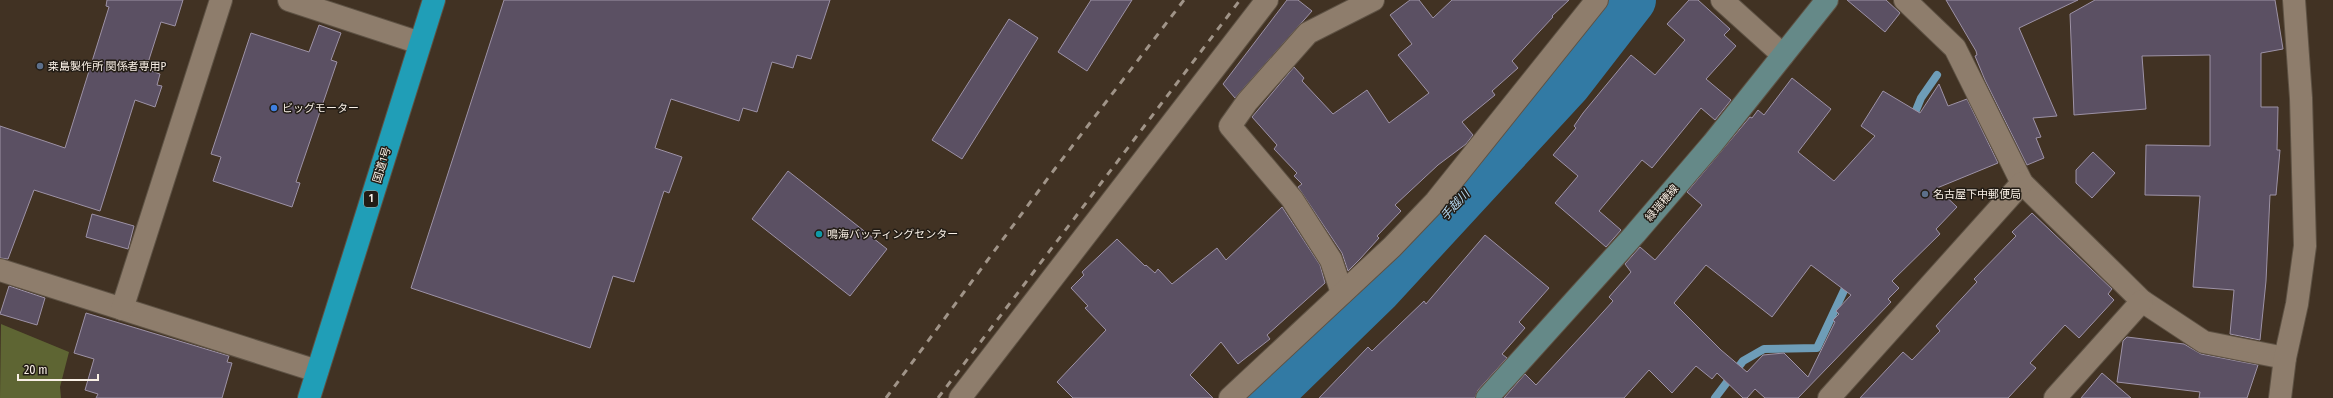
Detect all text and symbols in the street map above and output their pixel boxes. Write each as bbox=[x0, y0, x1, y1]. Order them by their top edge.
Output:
place label: 桒島製作所 関係者専用P bbox=[48, 60, 167, 73]
marker: 桒島製作所 関係者専用P bbox=[35, 61, 45, 71]
place label: ビッグモーター bbox=[282, 102, 359, 115]
marker: ビッグモーター bbox=[269, 103, 279, 113]
street label: 国道1号 bbox=[370, 145, 394, 185]
street label: 緑瑞穂線 bbox=[1643, 182, 1681, 224]
water label: 手越川 bbox=[1438, 186, 1474, 223]
place label: 名古屋下中郵便局 bbox=[1933, 188, 2021, 201]
marker: 名古屋下中郵便局 bbox=[1920, 189, 1930, 199]
road number: 1 bbox=[364, 191, 378, 207]
place label: 鳴海バッティングセンター bbox=[827, 228, 958, 241]
marker: 鳴海バッティングセンター bbox=[814, 229, 824, 239]
scale bar bbox=[18, 356, 98, 382]
text: 20 m bbox=[24, 363, 48, 377]

